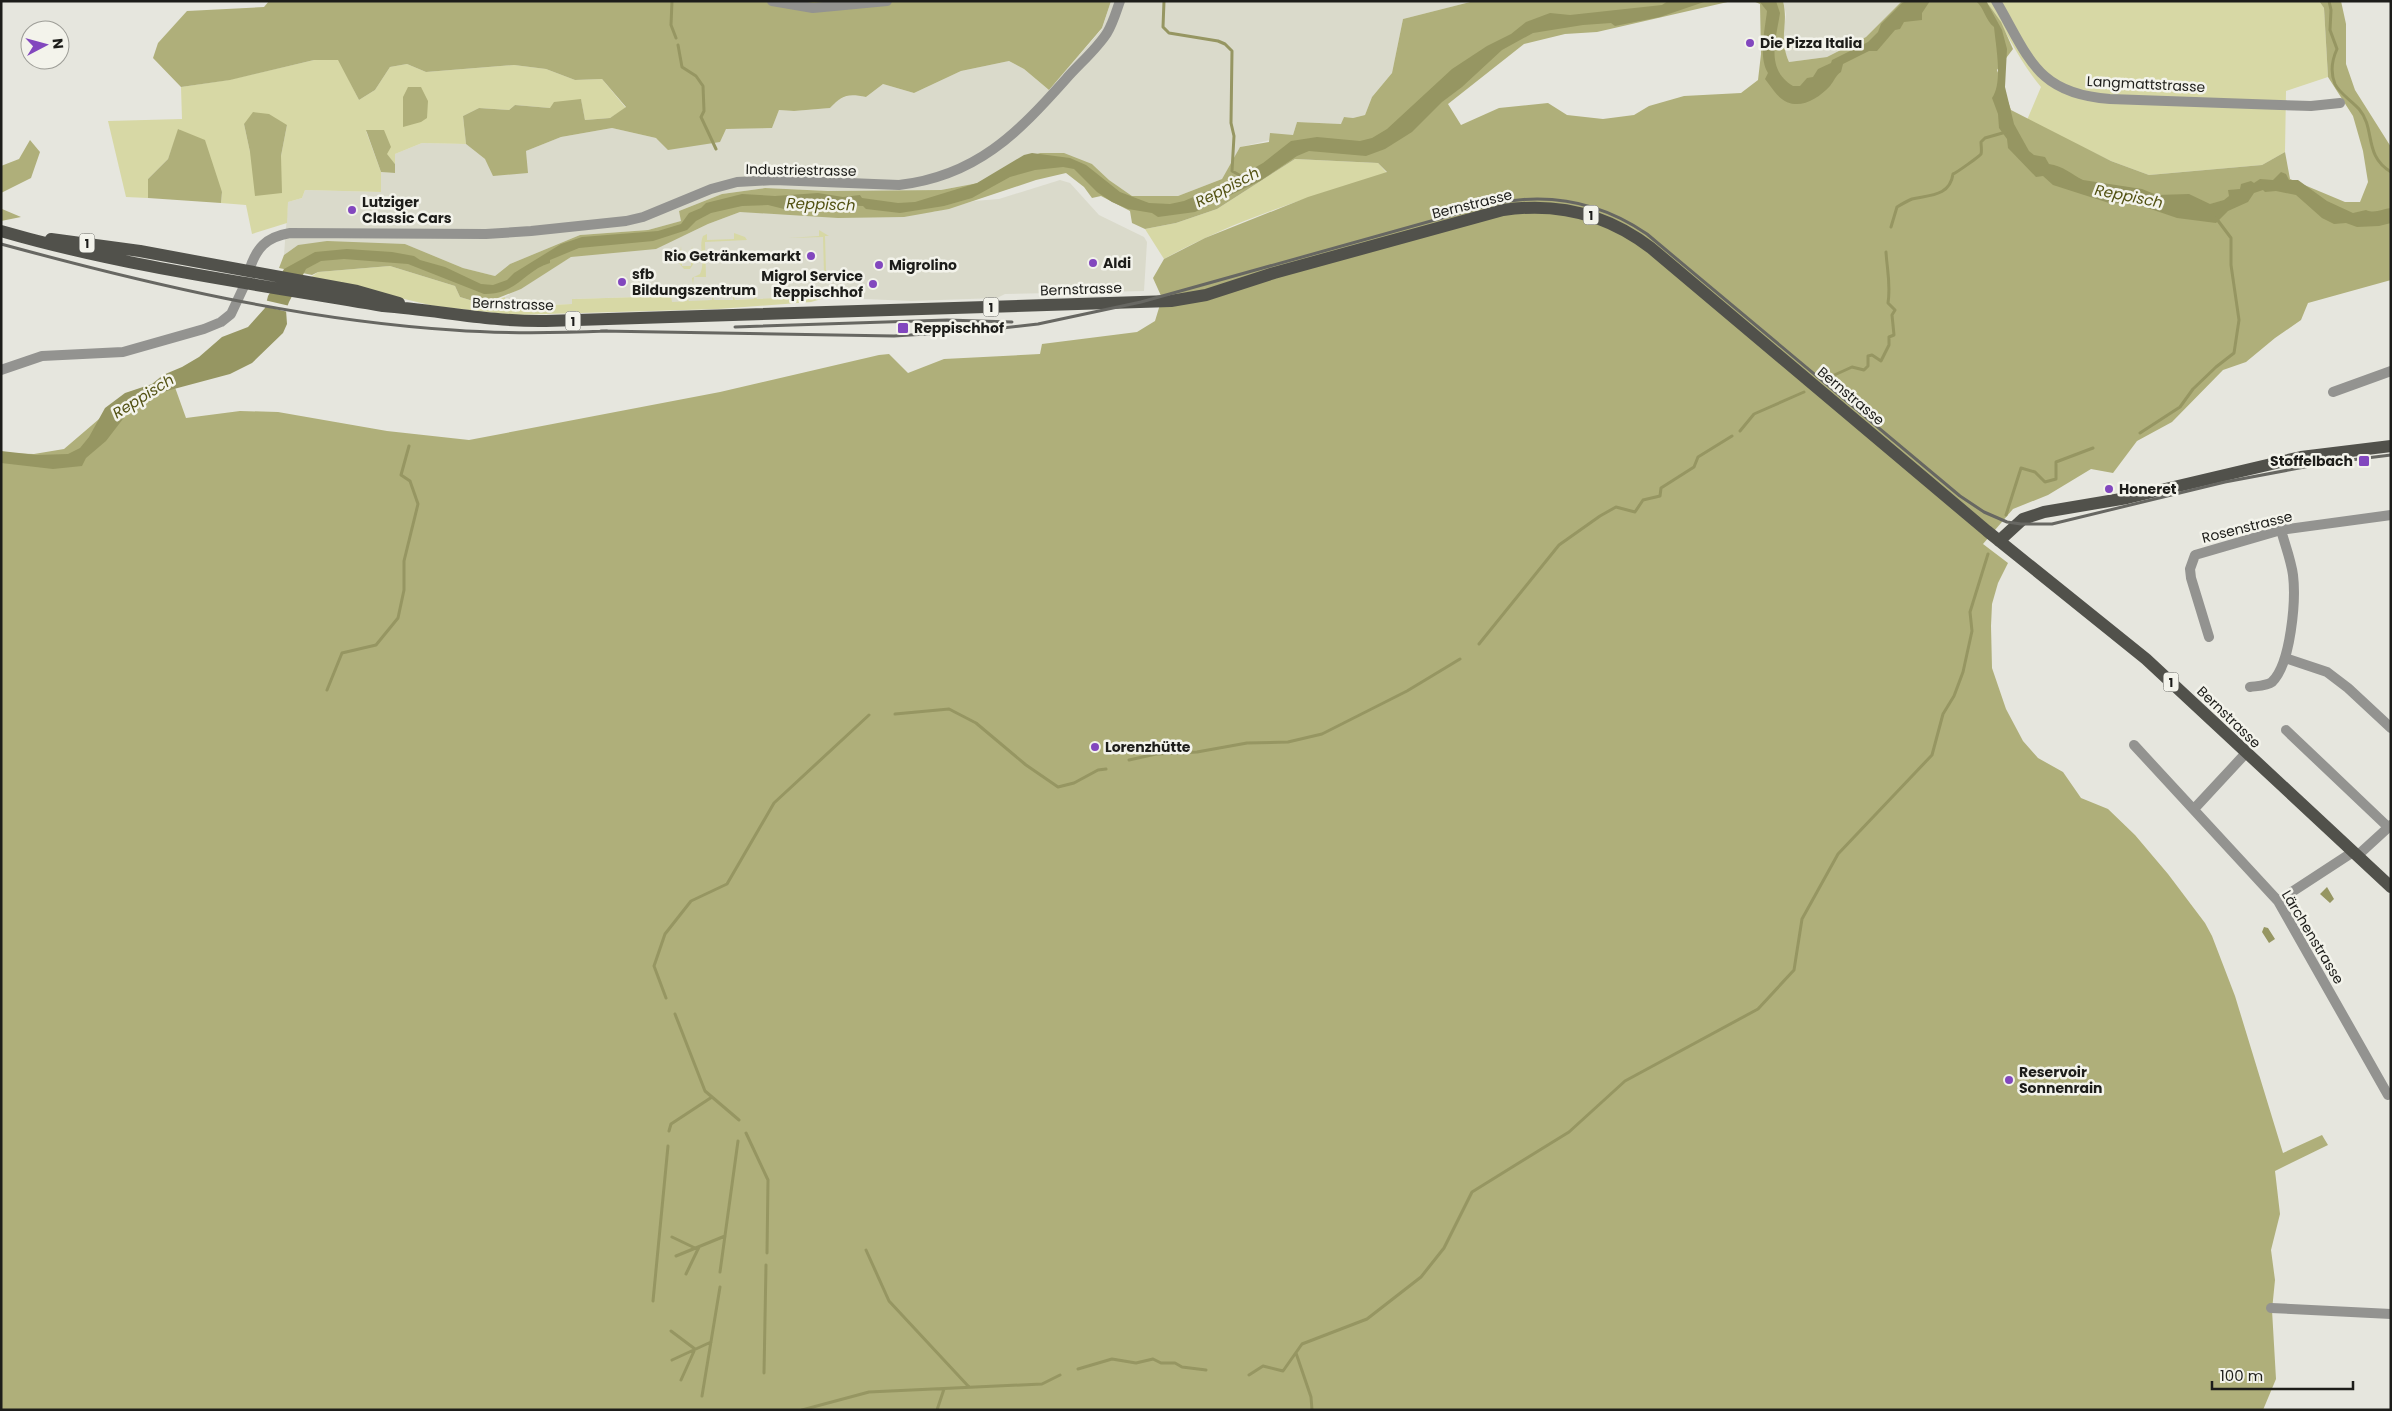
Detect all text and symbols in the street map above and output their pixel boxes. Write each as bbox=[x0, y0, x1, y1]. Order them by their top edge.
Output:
north arrow bbox=[20, 20, 70, 70]
place label: Die Pizza Italia bbox=[1760, 33, 1862, 53]
text: N bbox=[47, 37, 68, 50]
marker: Die Pizza Italia bbox=[1744, 37, 1756, 49]
street label: Langmattstrasse bbox=[2086, 71, 2206, 97]
street label: Industriestrasse bbox=[745, 159, 857, 181]
water label: Reppisch bbox=[1192, 162, 1262, 212]
water label: Reppisch bbox=[2093, 179, 2165, 213]
street label: Bernstrasse bbox=[1430, 184, 1514, 224]
place label: Lutziger Classic Cars bbox=[362, 192, 452, 228]
water label: Reppisch bbox=[786, 192, 856, 216]
marker: Lutziger Classic Cars bbox=[346, 204, 358, 216]
road number: 1 bbox=[1584, 206, 1598, 224]
road number: 1 bbox=[80, 234, 94, 252]
place label: Rio Getränkemarkt bbox=[664, 246, 801, 266]
marker: Rio Getränkemarkt bbox=[805, 250, 817, 262]
place label: Aldi bbox=[1103, 253, 1131, 273]
place label: Migrolino bbox=[889, 255, 957, 275]
marker: Aldi bbox=[1087, 257, 1099, 269]
marker: Migrolino bbox=[873, 259, 885, 271]
place label: sfb Bildungszentrum bbox=[632, 264, 756, 300]
place label: Migrol Service Reppischhof bbox=[761, 266, 863, 302]
marker: sfb Bildungszentrum bbox=[616, 276, 628, 288]
marker: Migrol Service Reppischhof bbox=[867, 278, 879, 290]
street label: Bernstrasse bbox=[1040, 278, 1123, 300]
street label: Bernstrasse bbox=[472, 293, 555, 315]
road number: 1 bbox=[984, 298, 998, 316]
road number: 1 bbox=[566, 312, 580, 331]
place label: Reppischhof bbox=[914, 318, 1004, 338]
marker: Reppischhof bbox=[896, 321, 910, 335]
street label: Bernstrasse bbox=[1813, 362, 1889, 430]
water label: Reppisch bbox=[108, 369, 178, 423]
place label: Stoffelbach bbox=[2270, 451, 2353, 471]
marker: Stoffelbach bbox=[2357, 454, 2371, 468]
place label: Honeret bbox=[2119, 479, 2177, 499]
marker: Honeret bbox=[2103, 483, 2115, 495]
street label: Rosenstrasse bbox=[2200, 506, 2295, 548]
road number: 1 bbox=[2164, 672, 2178, 692]
street label: Bernstrasse bbox=[2193, 681, 2266, 753]
place label: Lorenzhütte bbox=[1105, 737, 1191, 757]
marker: Lorenzhütte bbox=[1089, 741, 1101, 753]
street label: Lärchenstrasse bbox=[2277, 886, 2349, 988]
place label: Reservoir Sonnenrain bbox=[2019, 1062, 2103, 1098]
marker: Reservoir Sonnenrain bbox=[2003, 1074, 2015, 1086]
scale bar bbox=[2212, 1358, 2353, 1390]
text: 100 m bbox=[2220, 1365, 2263, 1386]

